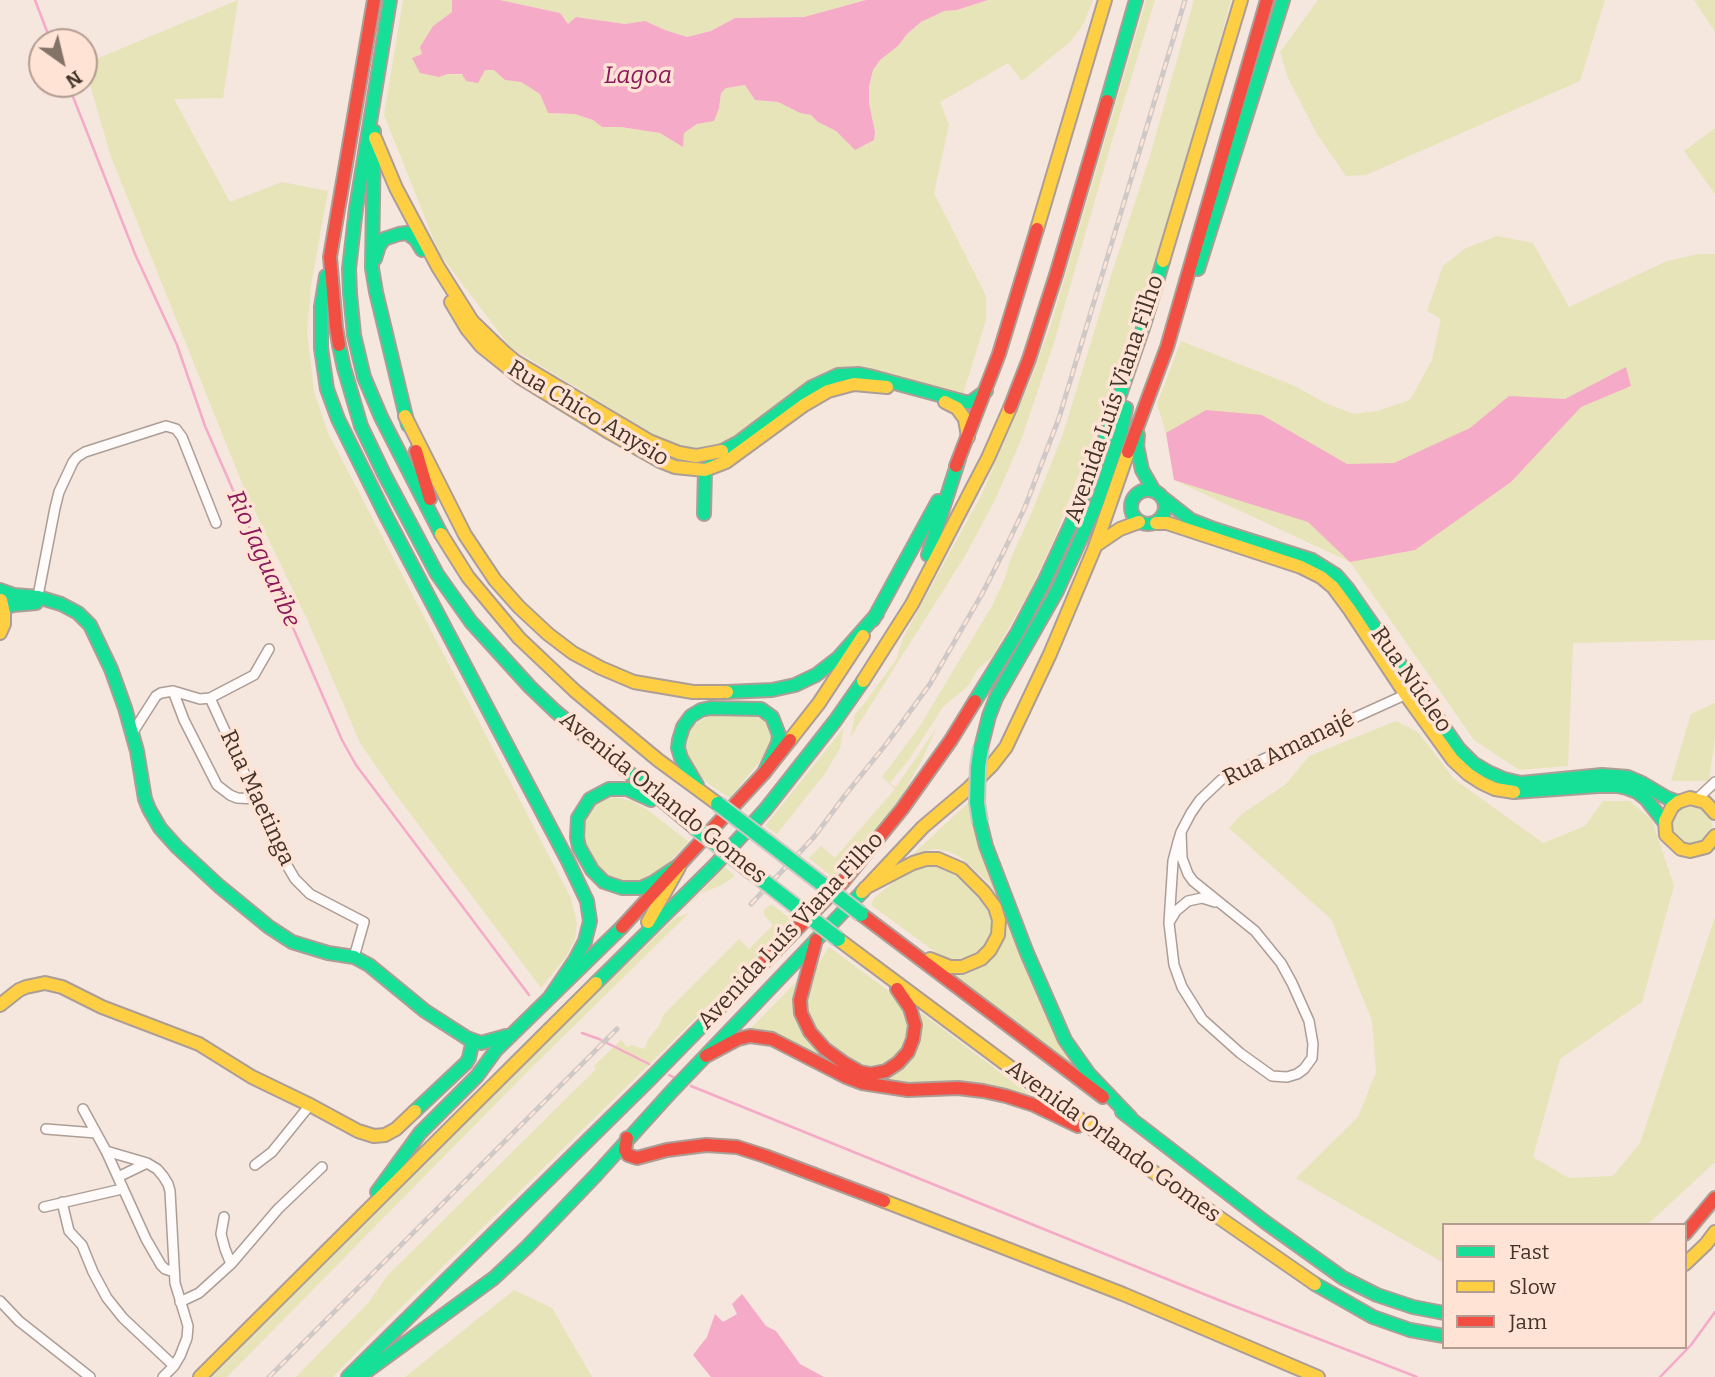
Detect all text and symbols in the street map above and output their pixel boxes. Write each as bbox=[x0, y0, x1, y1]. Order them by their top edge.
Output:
north arrow bbox=[28, 28, 98, 98]
water label: Lagoa bbox=[604, 62, 672, 90]
text: N bbox=[61, 66, 86, 93]
street label: Avenida Luís Viana Filho bbox=[1060, 272, 1170, 526]
street label: Rua Chico Anysio bbox=[502, 355, 674, 473]
water label: Rio Jaguaribe bbox=[220, 486, 306, 632]
street label: Rua Núcleo bbox=[1365, 622, 1457, 738]
street label: Rua Amanajé bbox=[1219, 705, 1359, 793]
street label: Avenida Orlando Gomes bbox=[554, 706, 772, 890]
street label: Rua Maetinga bbox=[214, 726, 300, 870]
street label: Avenida Luís Viana Filho bbox=[692, 827, 890, 1035]
street label: Avenida Orlando Gomes bbox=[1000, 1055, 1226, 1229]
legend bbox=[1442, 1223, 1687, 1349]
text: Fast bbox=[1509, 1239, 1549, 1265]
text: Slow bbox=[1509, 1274, 1556, 1300]
text: Jam bbox=[1509, 1309, 1547, 1335]

